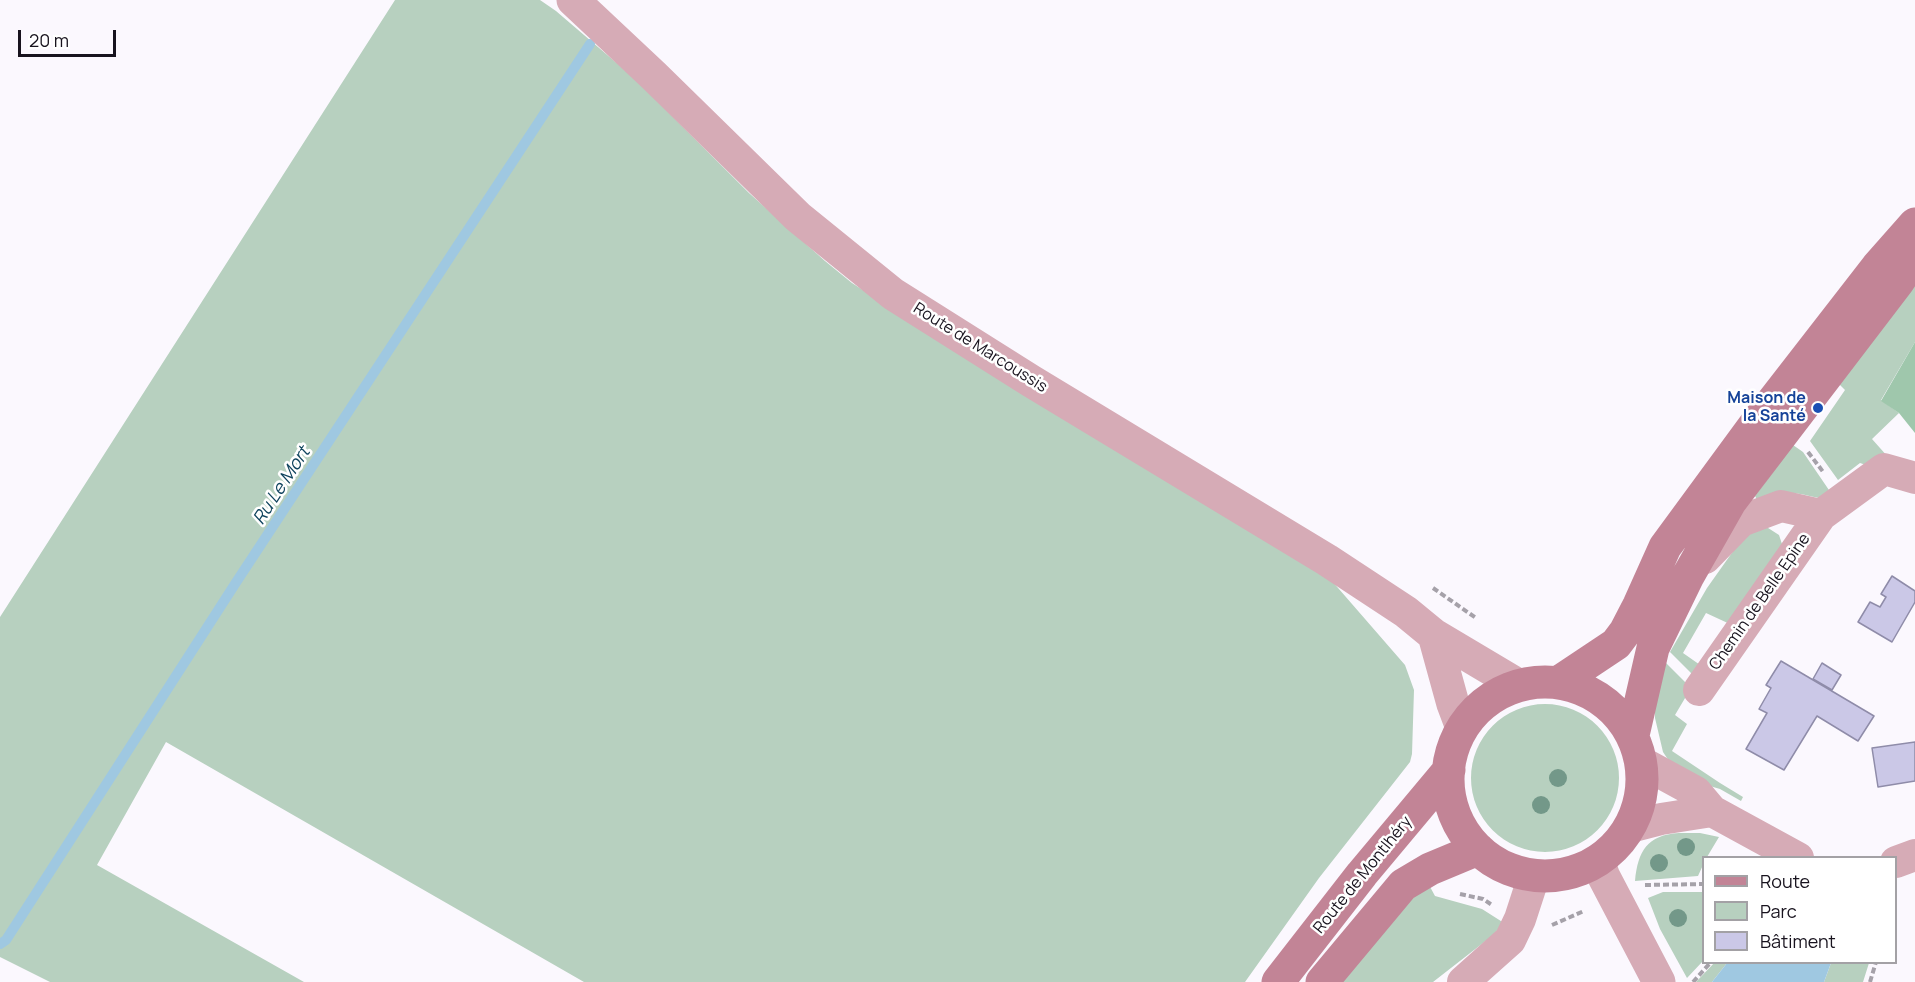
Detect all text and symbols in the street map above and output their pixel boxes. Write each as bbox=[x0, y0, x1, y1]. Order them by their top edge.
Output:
scale bar bbox=[21, 18, 118, 56]
text: 20 m bbox=[29, 28, 69, 52]
street label: Route de Marcoussis bbox=[910, 299, 1050, 397]
place label: Maison de la Santé bbox=[1727, 389, 1806, 427]
marker: Maison de la Santé bbox=[1811, 401, 1825, 415]
water label: Ru Le Mort bbox=[249, 443, 315, 529]
street label: Chemin de Belle Epine bbox=[1706, 530, 1814, 674]
street label: Route de Montlhéry bbox=[1310, 813, 1416, 937]
legend bbox=[1702, 856, 1897, 964]
text: Route bbox=[1760, 869, 1810, 893]
text: Parc bbox=[1760, 899, 1797, 923]
text: Bâtiment bbox=[1760, 929, 1836, 953]

